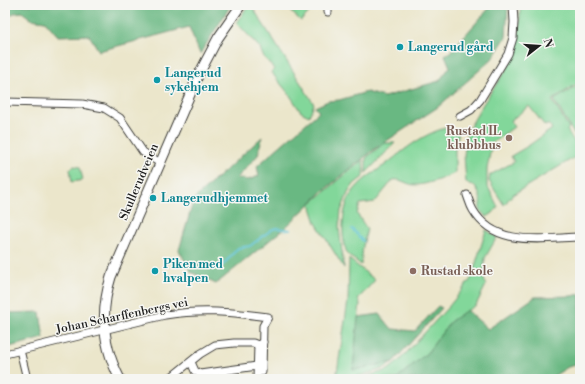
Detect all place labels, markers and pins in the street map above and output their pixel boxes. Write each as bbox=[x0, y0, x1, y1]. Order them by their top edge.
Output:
place label: Langerud gård bbox=[408, 40, 494, 55]
marker: Langerud gård bbox=[395, 42, 405, 52]
place label: Langerud sykehjem bbox=[165, 66, 222, 95]
marker: Langerud sykehjem bbox=[152, 75, 162, 85]
place label: Rustad IL klubbhus bbox=[446, 124, 501, 153]
marker: Rustad IL klubbhus bbox=[504, 133, 514, 143]
place label: Langerudhjemmet bbox=[161, 191, 269, 206]
marker: Langerudhjemmet bbox=[148, 193, 158, 203]
place label: Piken med hvalpen bbox=[163, 257, 224, 286]
place label: Rustad skole bbox=[421, 264, 494, 279]
marker: Piken med hvalpen bbox=[150, 266, 160, 276]
marker: Rustad skole bbox=[408, 266, 418, 276]

